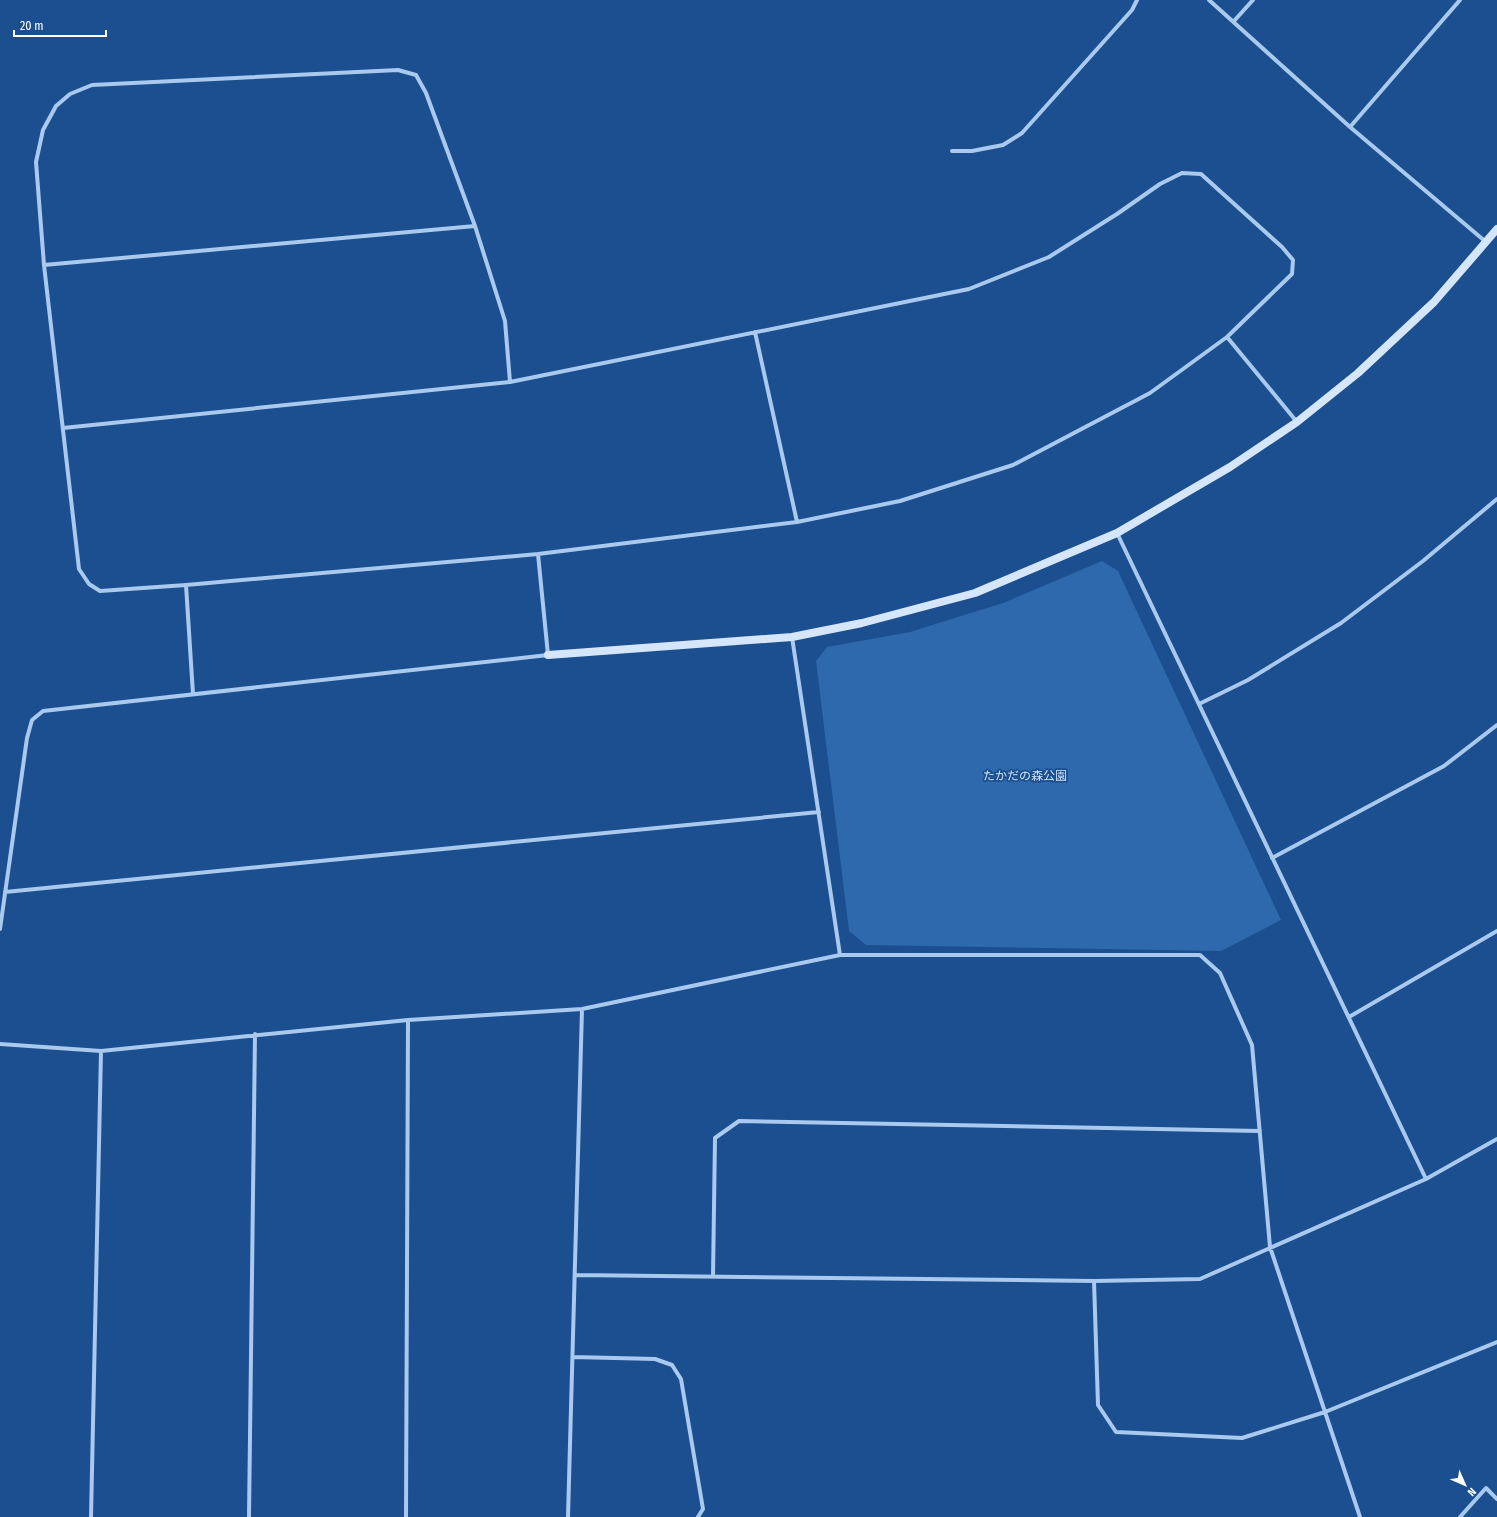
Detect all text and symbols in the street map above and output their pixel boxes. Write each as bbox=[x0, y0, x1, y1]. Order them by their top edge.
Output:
scale bar bbox=[14, 12, 106, 38]
text: 20 m bbox=[20, 19, 44, 33]
park label: たかだの森公園 bbox=[983, 769, 1067, 783]
north arrow bbox=[1445, 1465, 1485, 1505]
text: N bbox=[1465, 1485, 1479, 1499]

